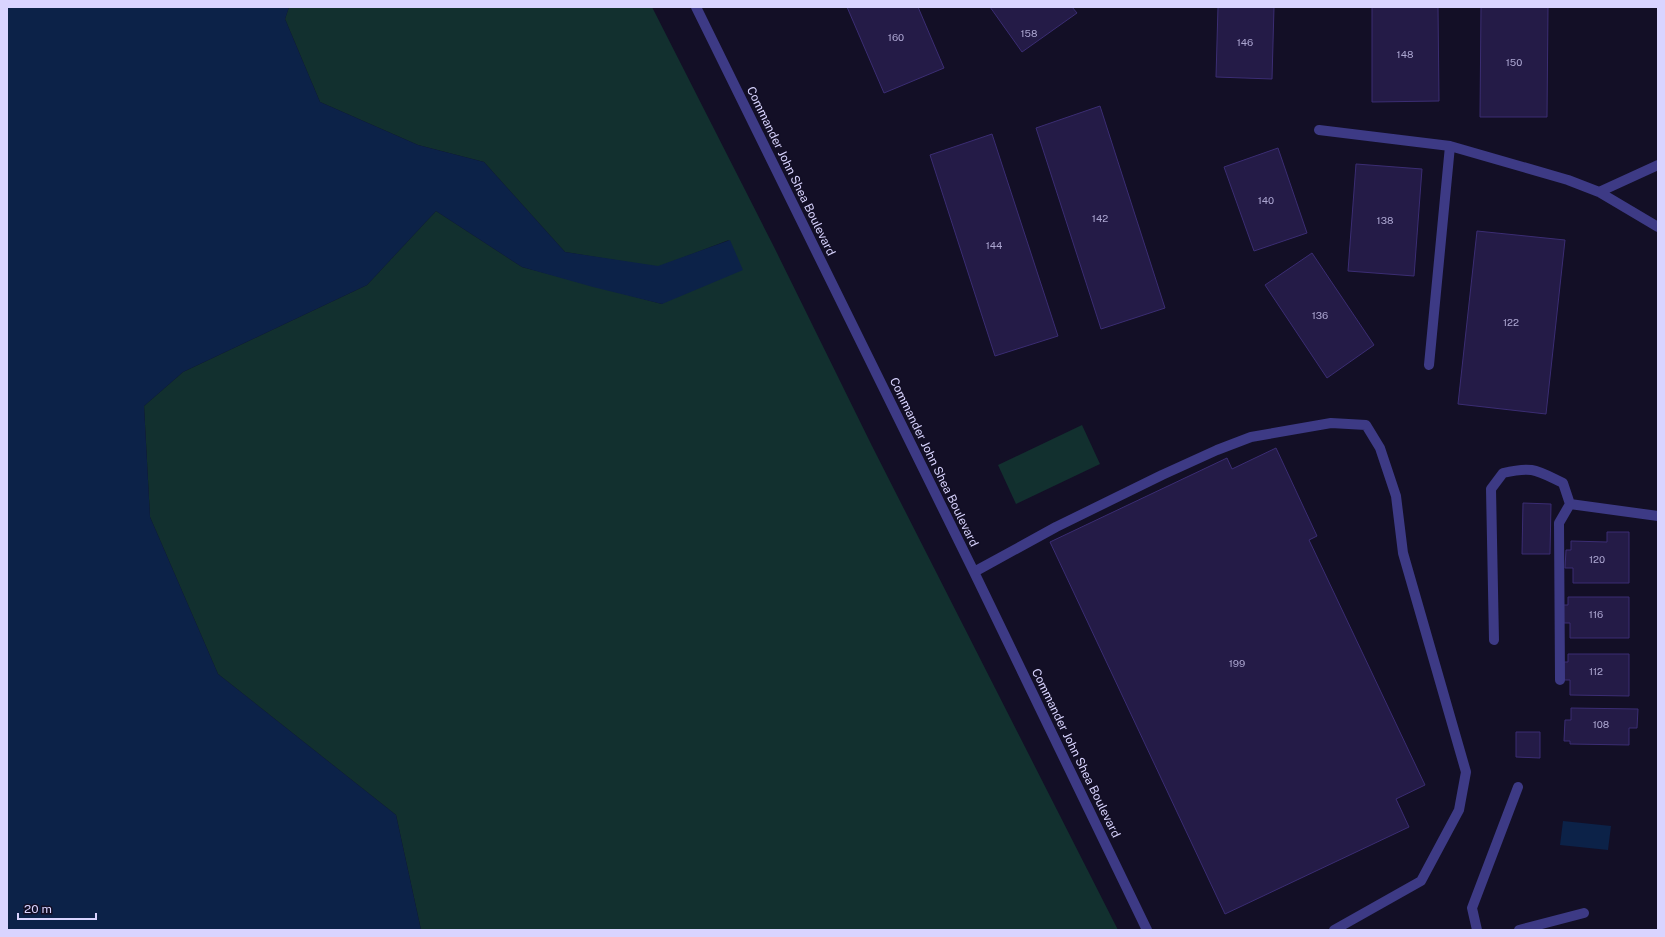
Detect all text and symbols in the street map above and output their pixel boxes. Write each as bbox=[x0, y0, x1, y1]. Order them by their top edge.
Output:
house number: 158 bbox=[1021, 27, 1037, 39]
house number: 160 bbox=[888, 31, 904, 43]
house number: 146 bbox=[1237, 36, 1253, 48]
house number: 148 bbox=[1397, 48, 1413, 60]
house number: 150 bbox=[1506, 56, 1522, 68]
street label: Commander John Shea Boulevard bbox=[744, 84, 838, 258]
house number: 140 bbox=[1258, 194, 1274, 206]
house number: 142 bbox=[1092, 212, 1108, 224]
house number: 138 bbox=[1377, 214, 1393, 226]
house number: 144 bbox=[986, 239, 1002, 251]
house number: 136 bbox=[1312, 309, 1328, 321]
house number: 122 bbox=[1503, 316, 1519, 328]
street label: Commander John Shea Boulevard bbox=[887, 375, 981, 549]
house number: 120 bbox=[1589, 553, 1605, 565]
house number: 116 bbox=[1589, 608, 1603, 620]
house number: 199 bbox=[1229, 657, 1245, 669]
house number: 112 bbox=[1589, 665, 1603, 677]
street label: Commander John Shea Boulevard bbox=[1029, 666, 1123, 840]
house number: 108 bbox=[1593, 718, 1609, 730]
scale bar bbox=[18, 895, 96, 921]
text: 20 m bbox=[24, 902, 52, 916]

